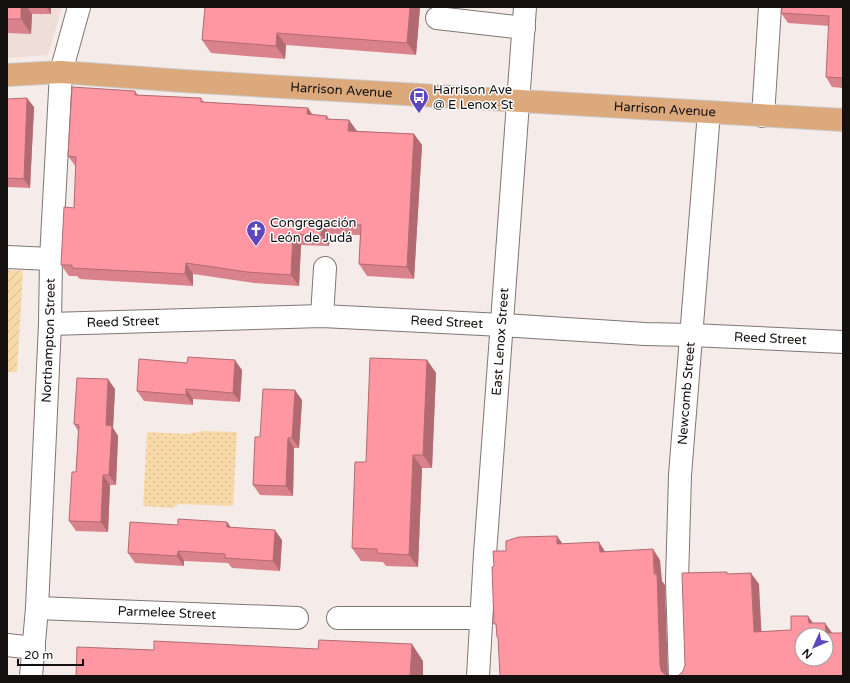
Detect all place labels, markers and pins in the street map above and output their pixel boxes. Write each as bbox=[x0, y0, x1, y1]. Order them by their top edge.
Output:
place label: Harrison Ave @ E Lenox St bbox=[433, 82, 513, 113]
bus stop icon: Harrison Ave @ E Lenox St bbox=[408, 86, 430, 114]
place label: Congregación León de Judá bbox=[270, 215, 357, 246]
church icon: Congregación León de Judá bbox=[245, 219, 267, 247]

